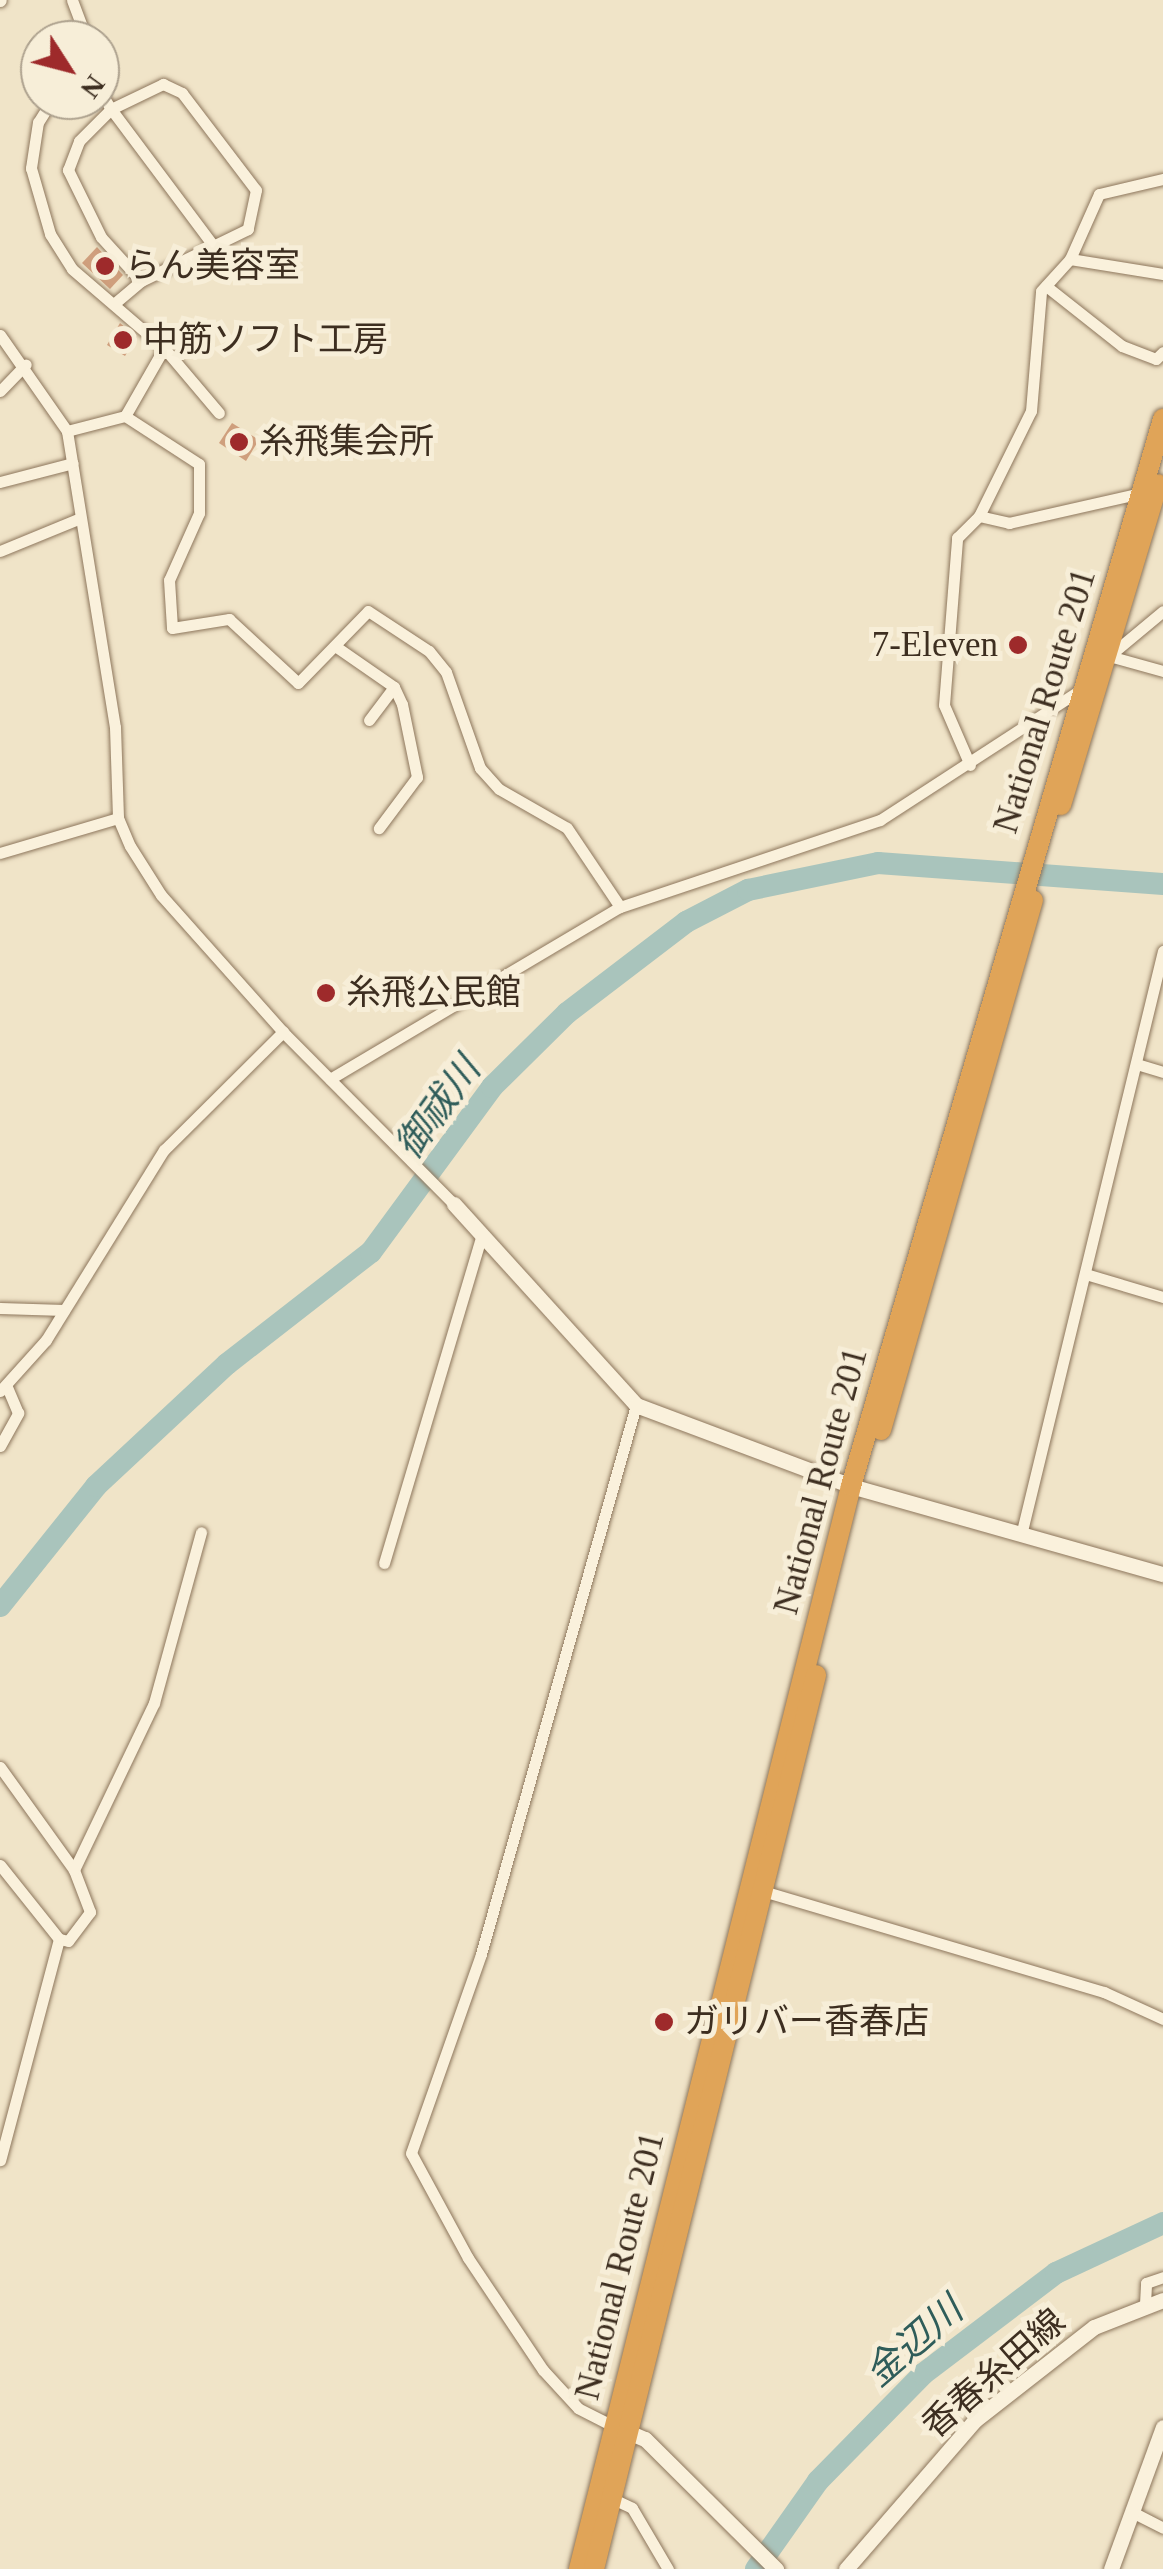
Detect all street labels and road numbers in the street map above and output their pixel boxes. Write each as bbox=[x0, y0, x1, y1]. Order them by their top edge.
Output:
street label: National Route 201 bbox=[985, 564, 1105, 838]
street label: National Route 201 bbox=[765, 1343, 877, 1619]
street label: National Route 201 bbox=[566, 2128, 674, 2404]
street label: 香春糸田線 bbox=[914, 2301, 1074, 2447]

